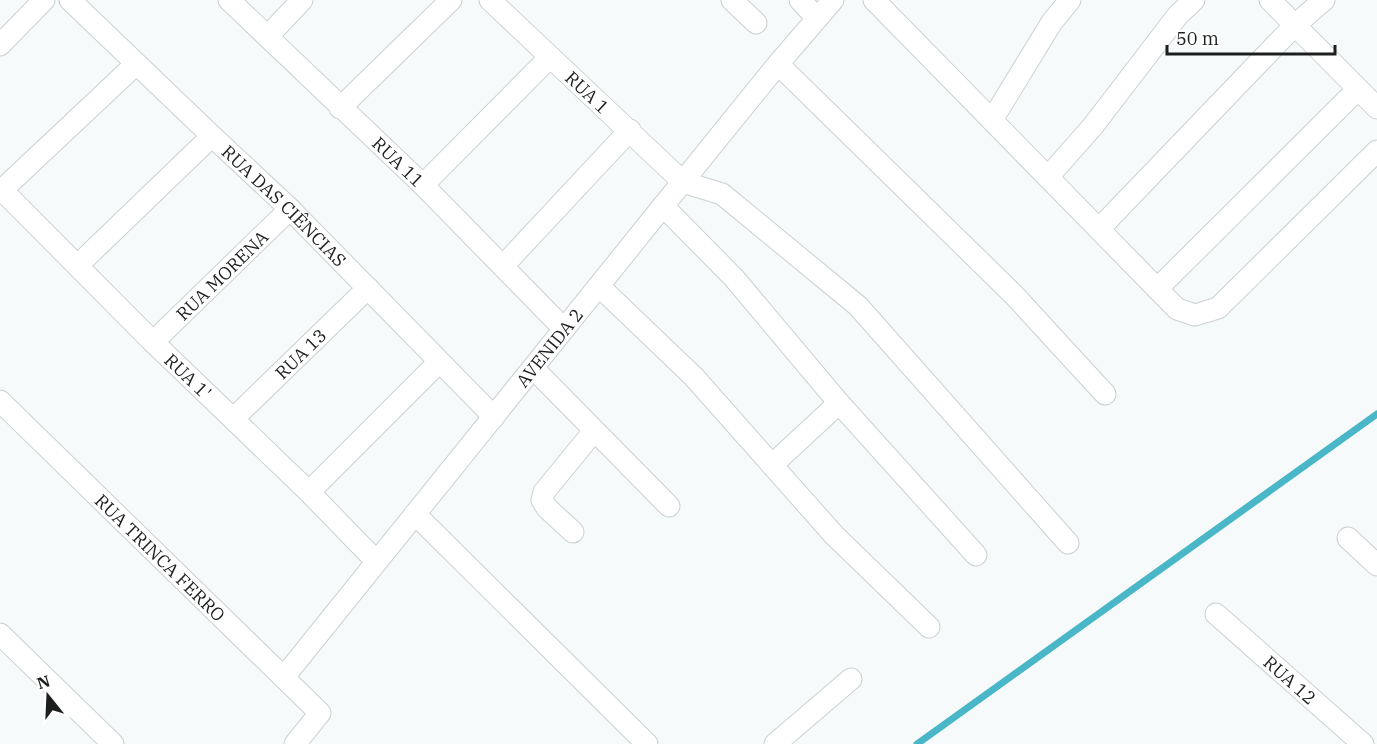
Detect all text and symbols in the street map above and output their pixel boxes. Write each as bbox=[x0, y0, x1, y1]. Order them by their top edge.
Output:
scale bar bbox=[1167, 18, 1335, 56]
text: 50 m bbox=[1176, 27, 1219, 50]
street label: RUA 1 bbox=[561, 66, 614, 118]
street label: RUA 11 bbox=[368, 131, 429, 191]
street label: RUA DAS CIÊNCIAS bbox=[217, 140, 351, 271]
street label: RUA MORENA bbox=[171, 225, 273, 325]
street label: AVENIDA 2 bbox=[510, 303, 588, 392]
street label: RUA 13 bbox=[270, 323, 331, 384]
street label: RUA 1' bbox=[160, 348, 217, 404]
street label: RUA TRINCA FERRO bbox=[90, 489, 230, 626]
street label: RUA 12 bbox=[1259, 650, 1321, 709]
north arrow bbox=[18, 666, 78, 726]
text: N bbox=[34, 670, 52, 693]

